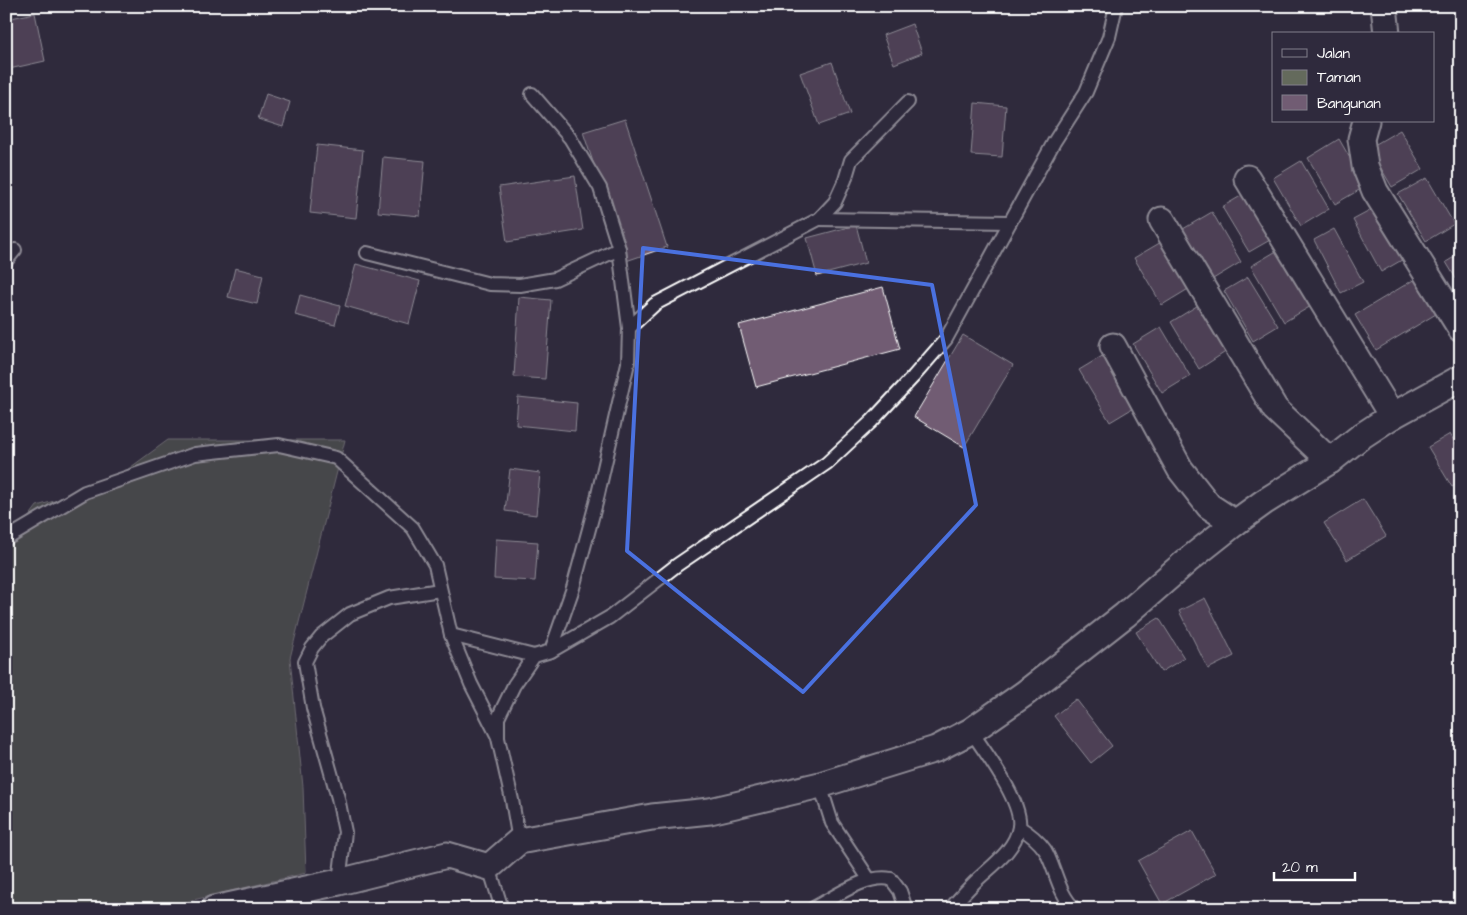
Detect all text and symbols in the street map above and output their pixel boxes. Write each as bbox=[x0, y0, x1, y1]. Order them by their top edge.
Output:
legend bbox=[1272, 32, 1434, 122]
text: Jalan bbox=[1317, 43, 1351, 64]
text: Taman bbox=[1317, 67, 1361, 88]
text: Bangunan bbox=[1317, 93, 1381, 115]
scale bar bbox=[1274, 850, 1356, 882]
text: 20 m bbox=[1282, 857, 1318, 878]

